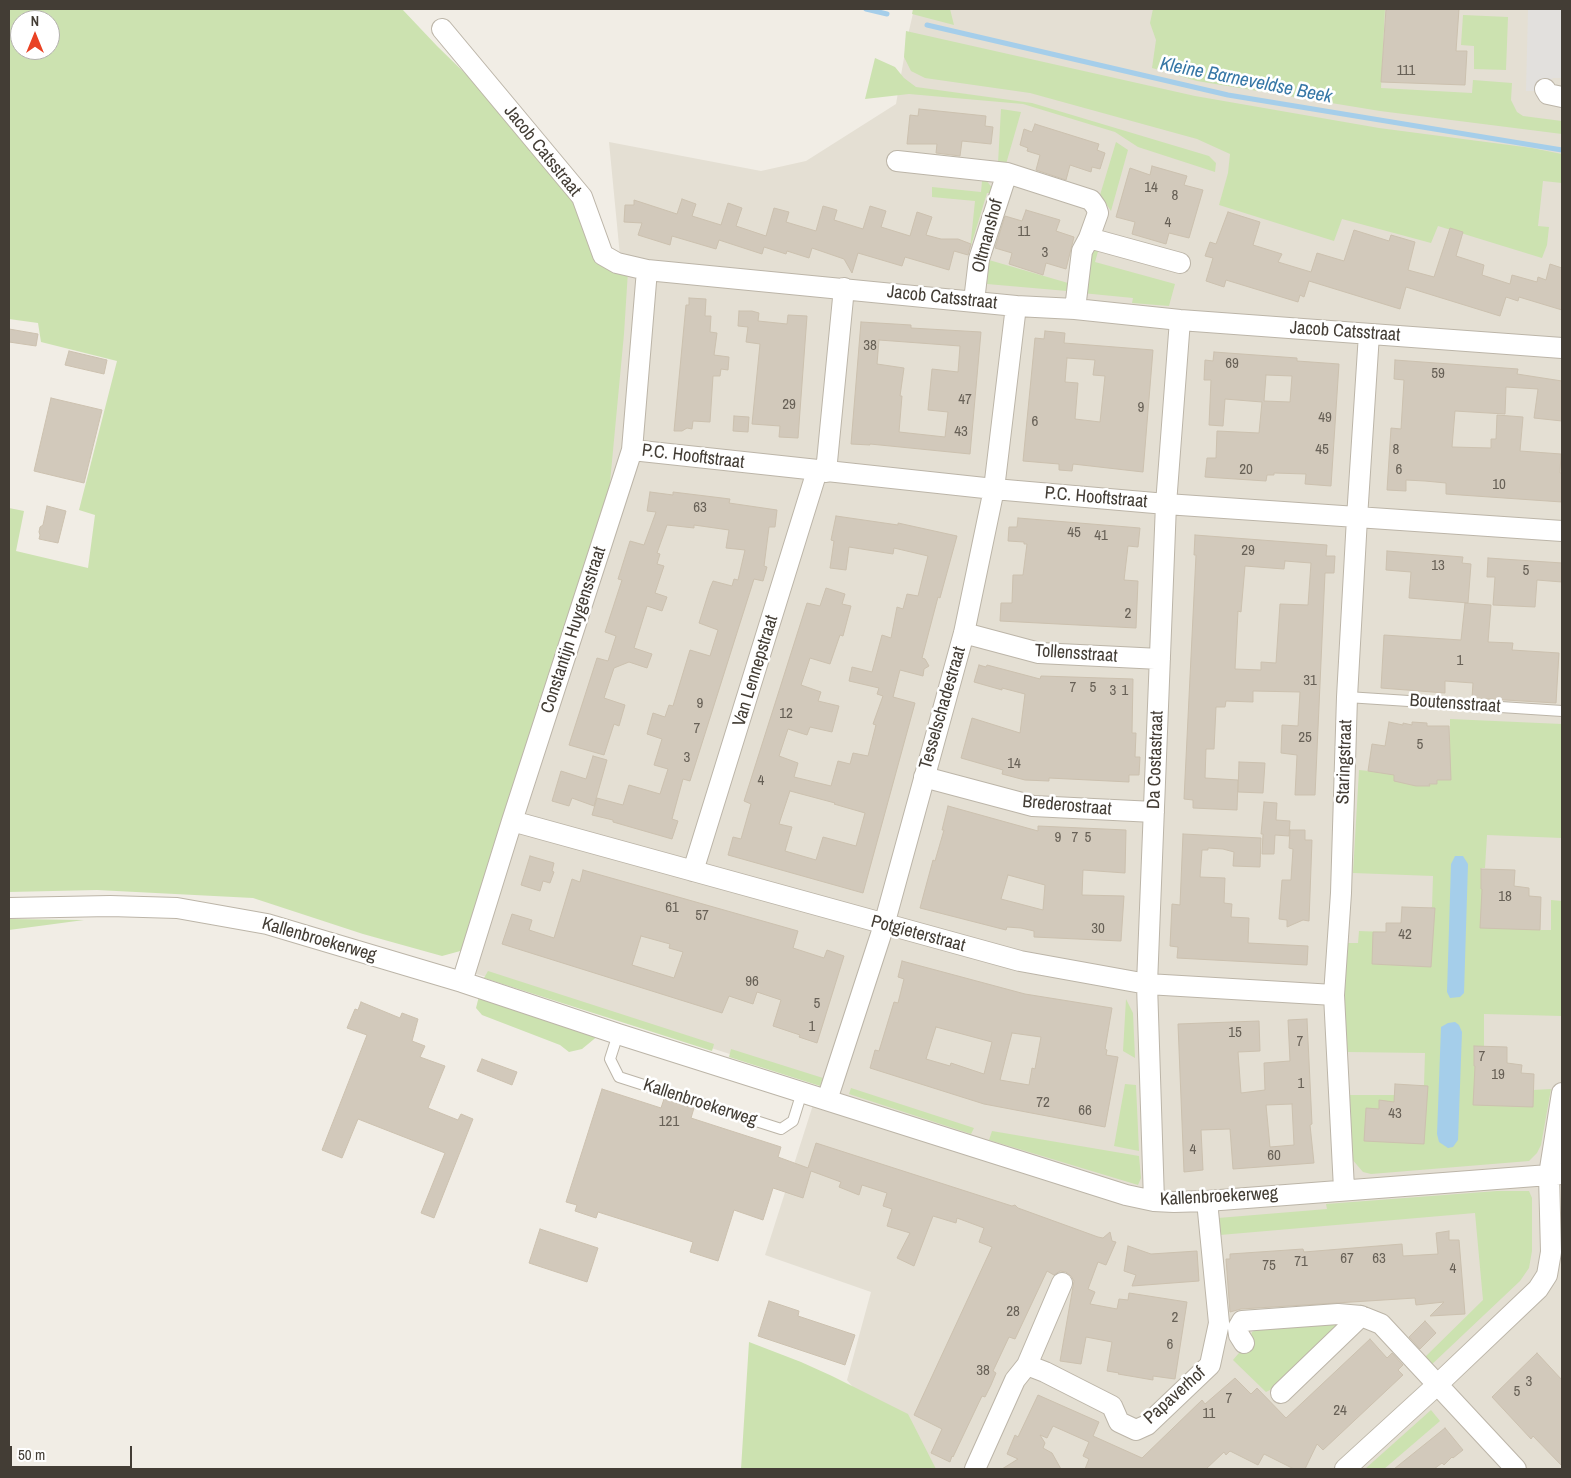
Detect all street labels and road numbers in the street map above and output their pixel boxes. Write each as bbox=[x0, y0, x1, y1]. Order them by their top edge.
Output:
street label: Jacob Catsstraat bbox=[499, 101, 585, 201]
street label: Oltmanshof bbox=[968, 197, 1008, 275]
street label: Jacob Catsstraat bbox=[886, 281, 998, 315]
street label: Jacob Catsstraat bbox=[1289, 317, 1401, 347]
street label: P.C. Hooftstraat bbox=[641, 440, 745, 474]
street label: P.C. Hooftstraat bbox=[1044, 483, 1148, 513]
street label: Constantijn Huygensstraat bbox=[537, 544, 611, 716]
street label: Van Lennepstraat bbox=[729, 613, 783, 729]
street label: Tollensstraat bbox=[1034, 640, 1118, 668]
street label: Tesselschadestraat bbox=[915, 644, 971, 772]
street label: Boutensstraat bbox=[1409, 690, 1501, 718]
street label: Da Costastraat bbox=[1143, 710, 1169, 810]
street label: Staringstraat bbox=[1333, 719, 1357, 805]
street label: Brederostraat bbox=[1022, 791, 1112, 821]
street label: Potgieterstraat bbox=[868, 911, 968, 957]
street label: Kallenbroekerweg bbox=[259, 913, 379, 967]
street label: Kallenbroekerweg bbox=[640, 1074, 760, 1132]
street label: Kallenbroekerweg bbox=[1159, 1183, 1279, 1211]
street label: Papaverhof bbox=[1140, 1363, 1210, 1429]

